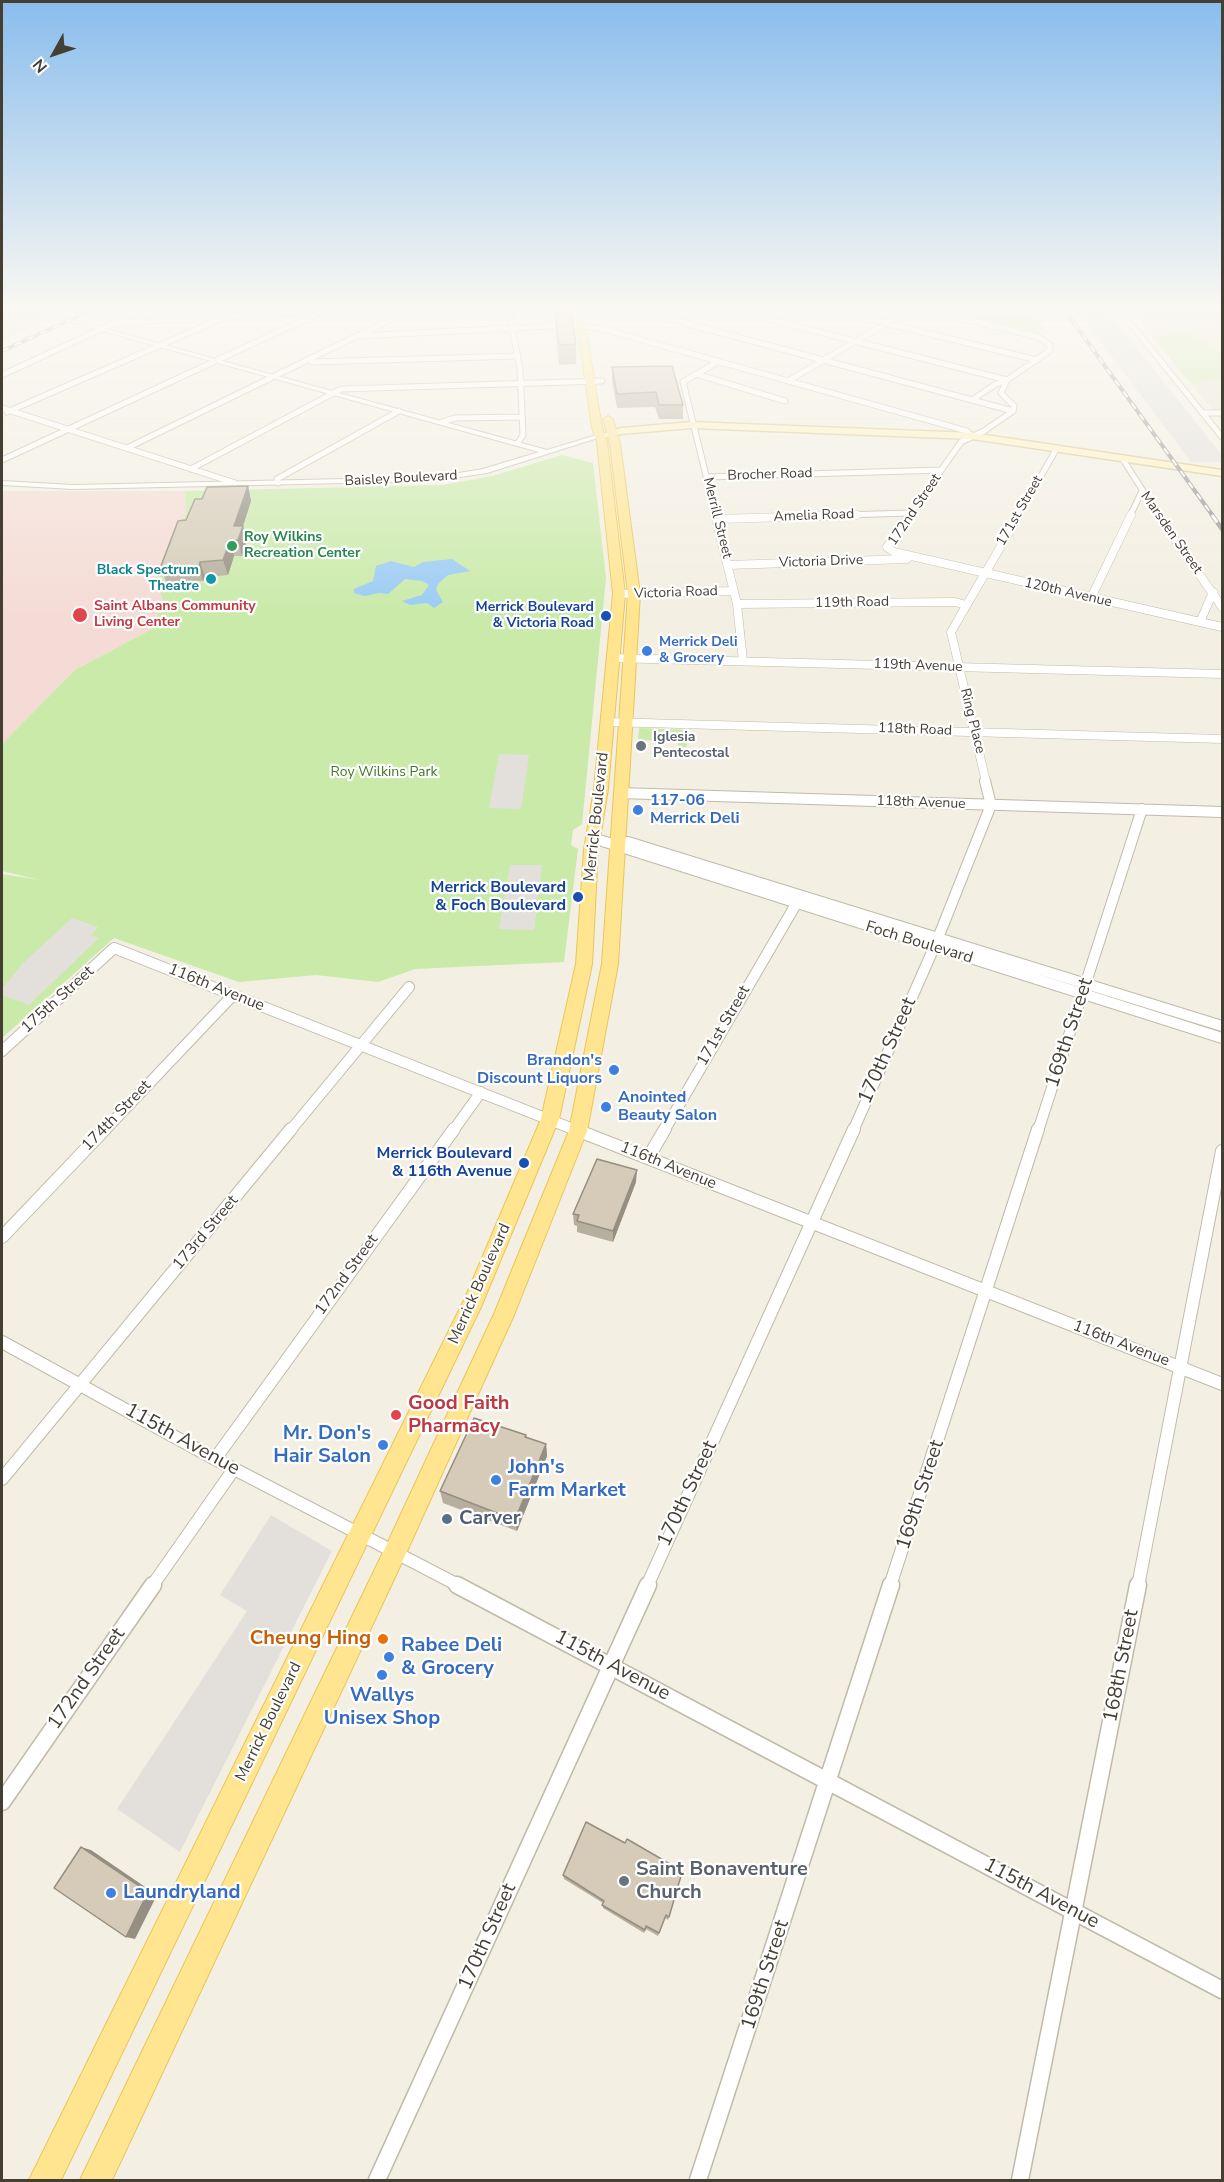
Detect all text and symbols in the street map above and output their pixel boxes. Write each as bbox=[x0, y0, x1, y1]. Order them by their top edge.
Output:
north arrow bbox=[24, 24, 84, 84]
text: N bbox=[28, 54, 52, 77]
street label: Brocher Road bbox=[727, 465, 813, 485]
street label: Baisley Boulevard bbox=[344, 468, 458, 490]
street label: 172nd Street bbox=[885, 471, 945, 549]
street label: 171st Street bbox=[993, 473, 1047, 549]
street label: Merrill Street bbox=[699, 476, 735, 560]
street label: Marsden Street bbox=[1136, 489, 1206, 577]
street label: Amelia Road bbox=[773, 506, 855, 526]
place label: Roy Wilkins Recreation Center bbox=[244, 530, 360, 562]
marker: Roy Wilkins Recreation Center bbox=[225, 539, 239, 553]
street label: Victoria Drive bbox=[778, 552, 864, 572]
place label: Black Spectrum Theatre bbox=[97, 563, 199, 596]
marker: Black Spectrum Theatre bbox=[204, 572, 218, 586]
street label: 120th Avenue bbox=[1023, 575, 1113, 611]
street label: Victoria Road bbox=[634, 583, 718, 603]
street label: 119th Road bbox=[815, 594, 889, 612]
place label: Saint Albans Community Living Center bbox=[94, 599, 256, 632]
place label: Merrick Boulevard & Victoria Road bbox=[475, 600, 594, 632]
marker: Saint Albans Community Living Center bbox=[71, 606, 89, 624]
marker: Merrick Boulevard & Victoria Road bbox=[599, 609, 613, 623]
place label: Merrick Deli & Grocery bbox=[659, 635, 737, 668]
marker: Merrick Deli & Grocery bbox=[640, 644, 654, 658]
street label: 119th Avenue bbox=[873, 656, 963, 676]
street label: Ring Place bbox=[956, 687, 988, 755]
street label: 118th Road bbox=[878, 720, 952, 740]
place label: Iglesia Pentecostal bbox=[653, 730, 729, 762]
marker: Iglesia Pentecostal bbox=[634, 739, 648, 753]
street label: Merrick Boulevard bbox=[581, 751, 613, 883]
park label: Roy Wilkins Park bbox=[331, 765, 437, 781]
place label: 117-06 Merrick Deli bbox=[650, 791, 740, 829]
street label: 118th Avenue bbox=[876, 793, 966, 813]
marker: 117-06 Merrick Deli bbox=[631, 803, 645, 817]
place label: Merrick Boulevard & Foch Boulevard bbox=[431, 878, 566, 916]
marker: Merrick Boulevard & Foch Boulevard bbox=[571, 890, 585, 904]
street label: Foch Boulevard bbox=[863, 918, 975, 968]
street label: 116th Avenue bbox=[165, 960, 267, 1016]
street label: 175th Street bbox=[18, 962, 98, 1038]
street label: 169th Street bbox=[1041, 975, 1099, 1091]
street label: 171st Street bbox=[693, 982, 755, 1070]
street label: 170th Street bbox=[854, 994, 922, 1108]
place label: Brandon's Discount Liquors bbox=[477, 1051, 602, 1089]
marker: Brandon's Discount Liquors bbox=[607, 1063, 621, 1077]
street label: 174th Street bbox=[78, 1077, 156, 1155]
place label: Anointed Beauty Salon bbox=[618, 1088, 717, 1126]
marker: Anointed Beauty Salon bbox=[599, 1100, 613, 1114]
street label: 116th Avenue bbox=[617, 1138, 719, 1194]
place label: Merrick Boulevard & 116th Avenue bbox=[377, 1144, 512, 1182]
marker: Merrick Boulevard & 116th Avenue bbox=[517, 1156, 531, 1170]
street label: 173rd Street bbox=[169, 1192, 243, 1274]
street label: Merrick Boulevard bbox=[445, 1221, 515, 1347]
street label: 172nd Street bbox=[311, 1231, 383, 1319]
street label: 116th Avenue bbox=[1070, 1317, 1172, 1371]
place label: Good Faith Pharmacy bbox=[408, 1392, 509, 1439]
street label: 115th Avenue bbox=[120, 1399, 244, 1481]
marker: Good Faith Pharmacy bbox=[389, 1408, 403, 1422]
place label: Mr. Don's Hair Salon bbox=[273, 1422, 371, 1469]
street label: 170th Street bbox=[653, 1437, 723, 1551]
street label: 169th Street bbox=[892, 1437, 950, 1553]
marker: Mr. Don's Hair Salon bbox=[376, 1438, 390, 1452]
place label: John's Farm Market bbox=[508, 1456, 626, 1503]
marker: John's Farm Market bbox=[489, 1473, 503, 1487]
place label: Carver bbox=[459, 1507, 521, 1531]
marker: Carver bbox=[440, 1512, 454, 1526]
street label: 168th Street bbox=[1099, 1608, 1145, 1724]
street label: 172nd Street bbox=[43, 1623, 131, 1735]
street label: 115th Avenue bbox=[550, 1625, 674, 1707]
place label: Cheung Hing bbox=[250, 1627, 371, 1651]
marker: Cheung Hing bbox=[376, 1632, 390, 1646]
place label: Rabee Deli & Grocery bbox=[401, 1634, 502, 1681]
marker: Rabee Deli & Grocery bbox=[382, 1650, 396, 1664]
street label: Merrick Boulevard bbox=[232, 1659, 306, 1785]
marker: Wallys Unisex Shop bbox=[375, 1668, 389, 1682]
place label: Wallys Unisex Shop bbox=[324, 1684, 440, 1731]
street label: 115th Avenue bbox=[979, 1853, 1103, 1935]
place label: Saint Bonaventure Church bbox=[636, 1858, 808, 1905]
marker: Saint Bonaventure Church bbox=[617, 1874, 631, 1888]
street label: 170th Street bbox=[454, 1880, 522, 1994]
place label: Laundryland bbox=[123, 1881, 240, 1905]
marker: Laundryland bbox=[104, 1886, 118, 1900]
street label: 169th Street bbox=[737, 1917, 795, 2033]

